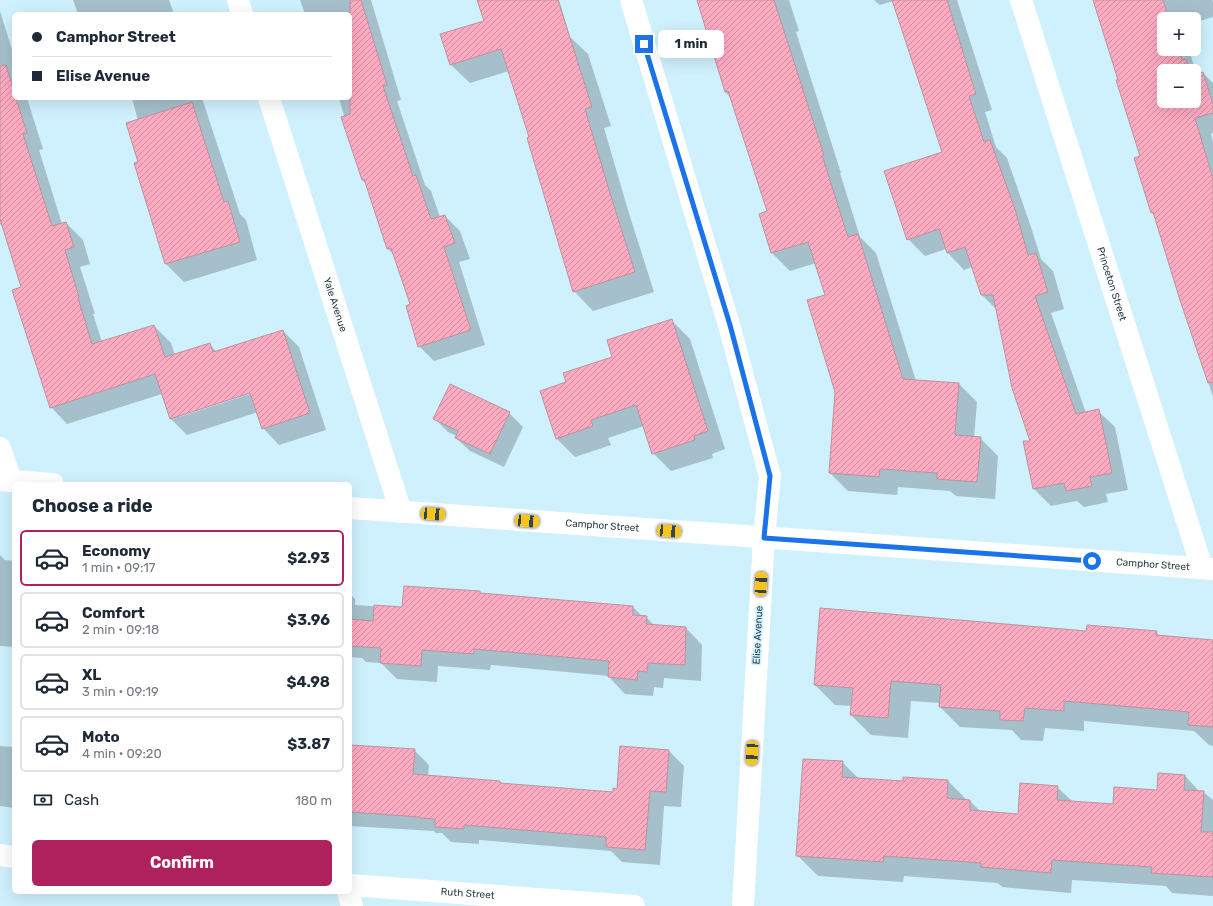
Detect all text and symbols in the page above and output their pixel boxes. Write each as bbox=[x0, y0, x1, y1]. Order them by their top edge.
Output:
map controls bbox=[1157, 12, 1201, 108]
button: + bbox=[1157, 12, 1201, 56]
text: Camphor Street bbox=[56, 28, 176, 46]
callout: 1 min bbox=[658, 30, 724, 58]
route end bbox=[635, 35, 653, 53]
text: 1 min bbox=[674, 36, 708, 51]
button: − bbox=[1157, 64, 1201, 108]
text: Elise Avenue bbox=[56, 67, 150, 85]
street label: Princeton Street bbox=[1094, 245, 1129, 323]
street label: Yale Avenue bbox=[321, 276, 349, 334]
text: Choose a ride bbox=[32, 495, 153, 517]
car bbox=[421, 507, 445, 521]
car bbox=[515, 514, 539, 528]
street label: Camphor Street bbox=[565, 517, 640, 534]
car bbox=[657, 524, 681, 538]
icon: car bbox=[34, 540, 70, 576]
text: Economy bbox=[82, 542, 151, 560]
text: $2.93 bbox=[287, 549, 330, 567]
route start bbox=[1083, 552, 1101, 570]
street label: Camphor Street bbox=[1116, 556, 1190, 573]
text: 1 min · 09:17 bbox=[82, 560, 156, 575]
car bbox=[754, 572, 768, 596]
icon: car bbox=[34, 602, 70, 638]
text: Comfort bbox=[82, 604, 145, 622]
street label: Elise Avenue bbox=[750, 605, 766, 665]
text: $3.96 bbox=[287, 611, 330, 629]
text: 2 min · 09:18 bbox=[82, 622, 159, 637]
icon: car bbox=[34, 664, 70, 700]
text: XL bbox=[82, 666, 101, 684]
text: $4.98 bbox=[286, 673, 330, 691]
text: 3 min · 09:19 bbox=[82, 684, 159, 699]
icon: car bbox=[34, 726, 70, 762]
text: Moto bbox=[82, 728, 120, 746]
text: $3.87 bbox=[287, 735, 330, 753]
car bbox=[745, 741, 759, 765]
text: 4 min · 09:20 bbox=[82, 746, 162, 761]
icon: cash bbox=[32, 789, 54, 811]
text: Cash bbox=[64, 791, 99, 809]
text: 180 m bbox=[295, 793, 332, 808]
button: Confirm bbox=[32, 840, 332, 886]
street label: Ruth Street bbox=[440, 886, 495, 902]

